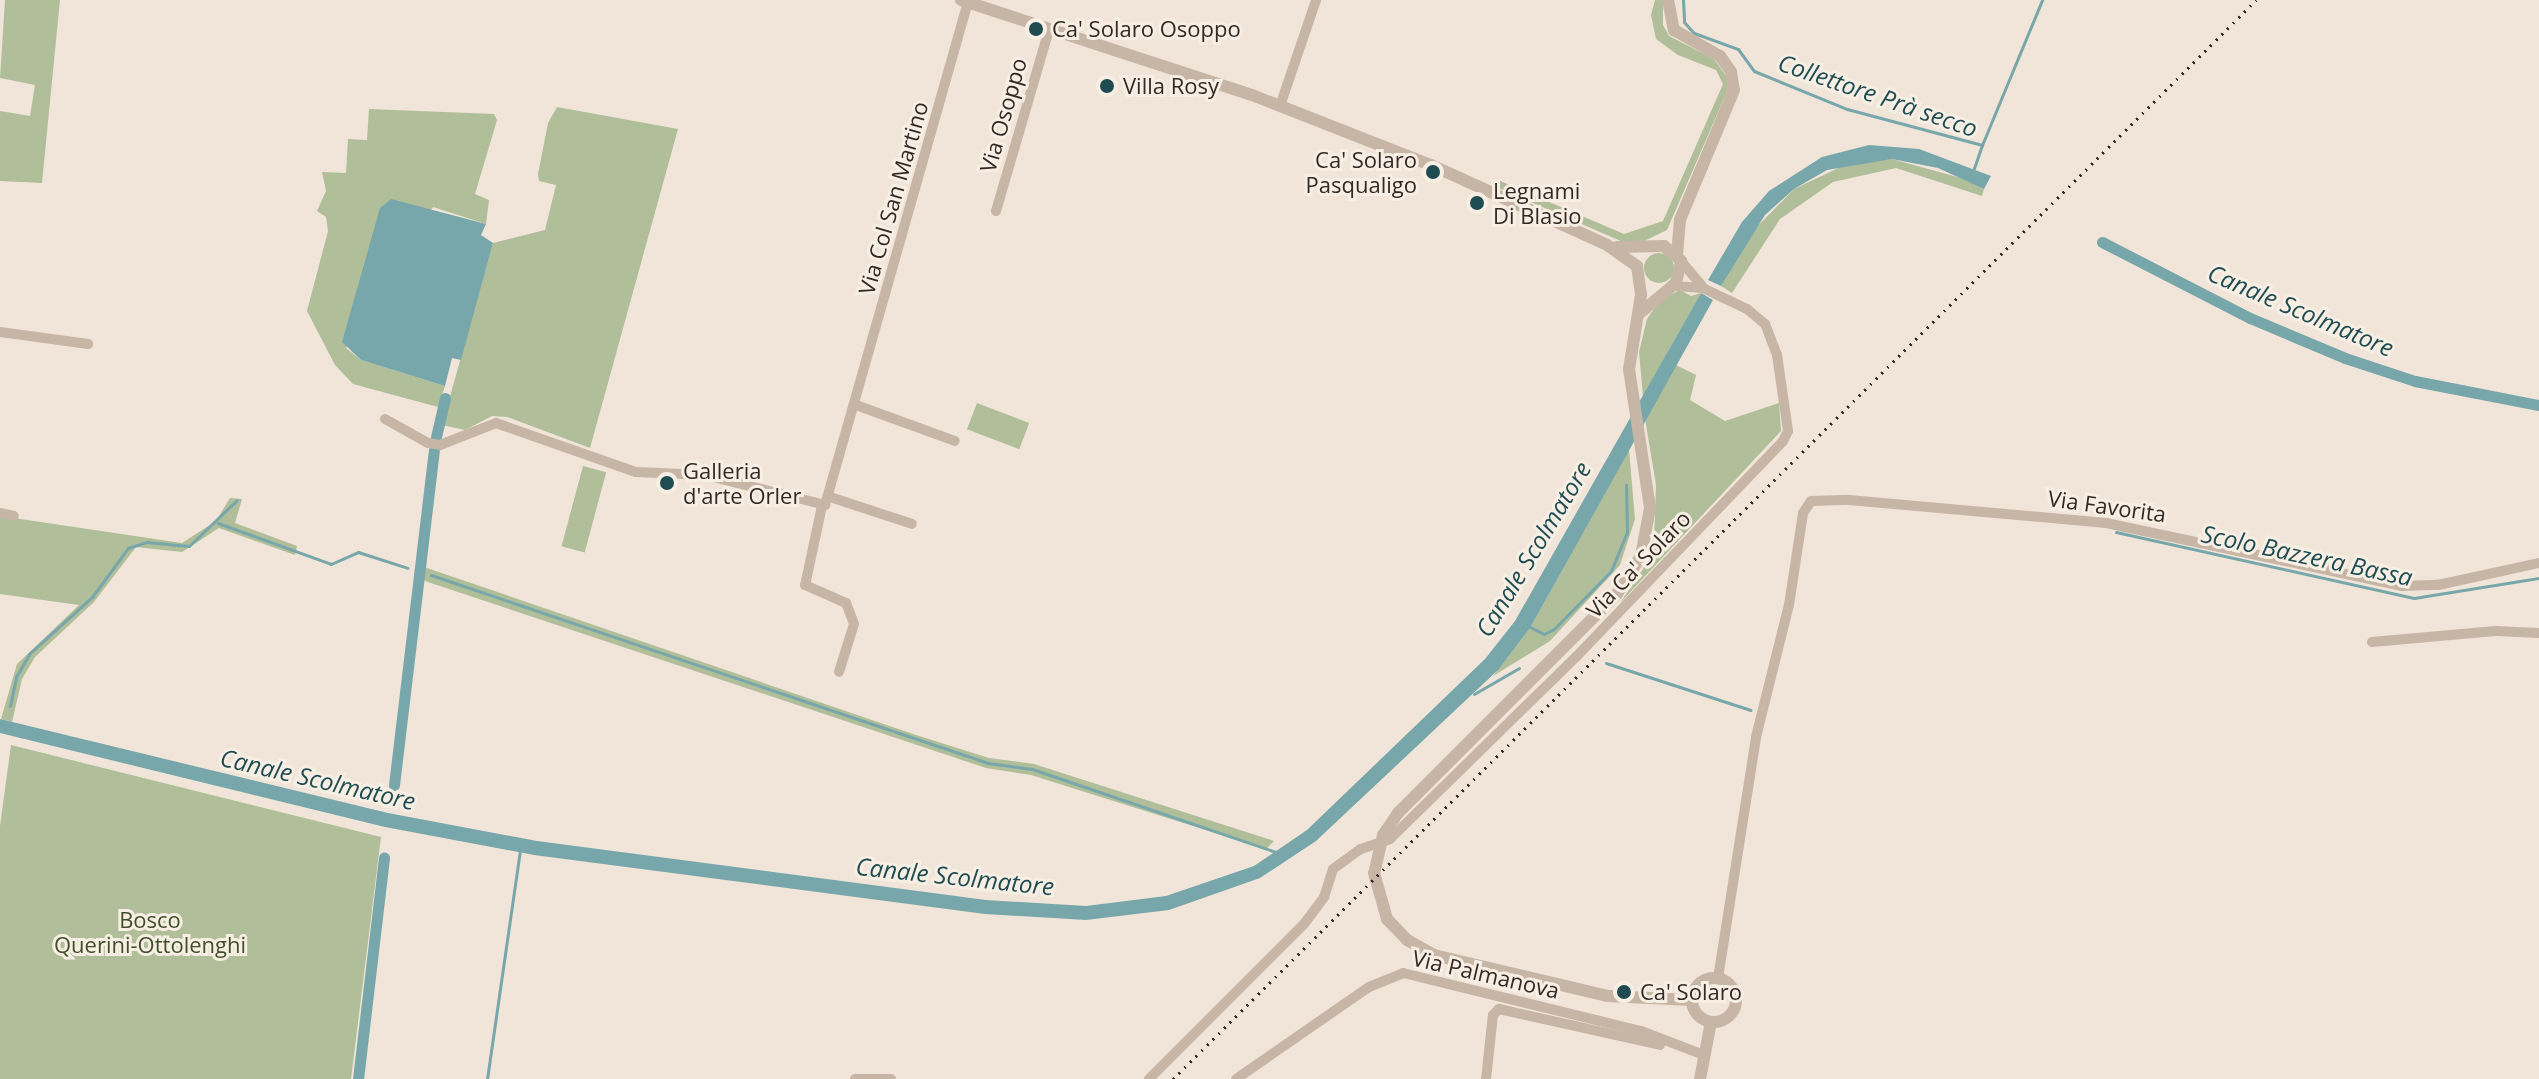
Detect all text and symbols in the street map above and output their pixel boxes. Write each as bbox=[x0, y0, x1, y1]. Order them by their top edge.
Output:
place label: Ca' Solaro Osoppo bbox=[1052, 16, 1241, 42]
marker: Ca' Solaro Osoppo bbox=[1027, 20, 1045, 38]
water label: Collettore Prà secco bbox=[1774, 47, 1982, 143]
street label: Via Osoppo bbox=[974, 55, 1032, 175]
place label: Villa Rosy bbox=[1123, 73, 1219, 99]
marker: Villa Rosy bbox=[1098, 77, 1116, 95]
street label: Via Col San Martino bbox=[853, 98, 933, 298]
place label: Ca' Solaro Pasqualigo bbox=[1306, 146, 1417, 198]
marker: Ca' Solaro Pasqualigo bbox=[1424, 163, 1442, 181]
place label: Legnami Di Blasio bbox=[1493, 177, 1581, 228]
marker: Legnami Di Blasio bbox=[1468, 194, 1486, 212]
water label: Canale Scolmatore bbox=[2204, 258, 2398, 362]
water label: Canale Scolmatore bbox=[1469, 456, 1597, 642]
place label: Galleria d'arte Orler bbox=[683, 457, 801, 508]
marker: Galleria d'arte Orler bbox=[658, 474, 676, 492]
street label: Via Favorita bbox=[2046, 485, 2168, 527]
street label: Via Ca' Solaro bbox=[1580, 505, 1696, 623]
water label: Scolo Bazzera Bassa bbox=[2199, 519, 2415, 591]
water label: Canale Scolmatore bbox=[218, 743, 418, 815]
water label: Canale Scolmatore bbox=[854, 851, 1056, 901]
park label: Bosco Querini-Ottolenghi bbox=[54, 906, 246, 958]
street label: Via Palmanova bbox=[1410, 944, 1562, 1004]
place label: Ca' Solaro bbox=[1640, 979, 1742, 1005]
marker: Ca' Solaro bbox=[1615, 983, 1633, 1001]

